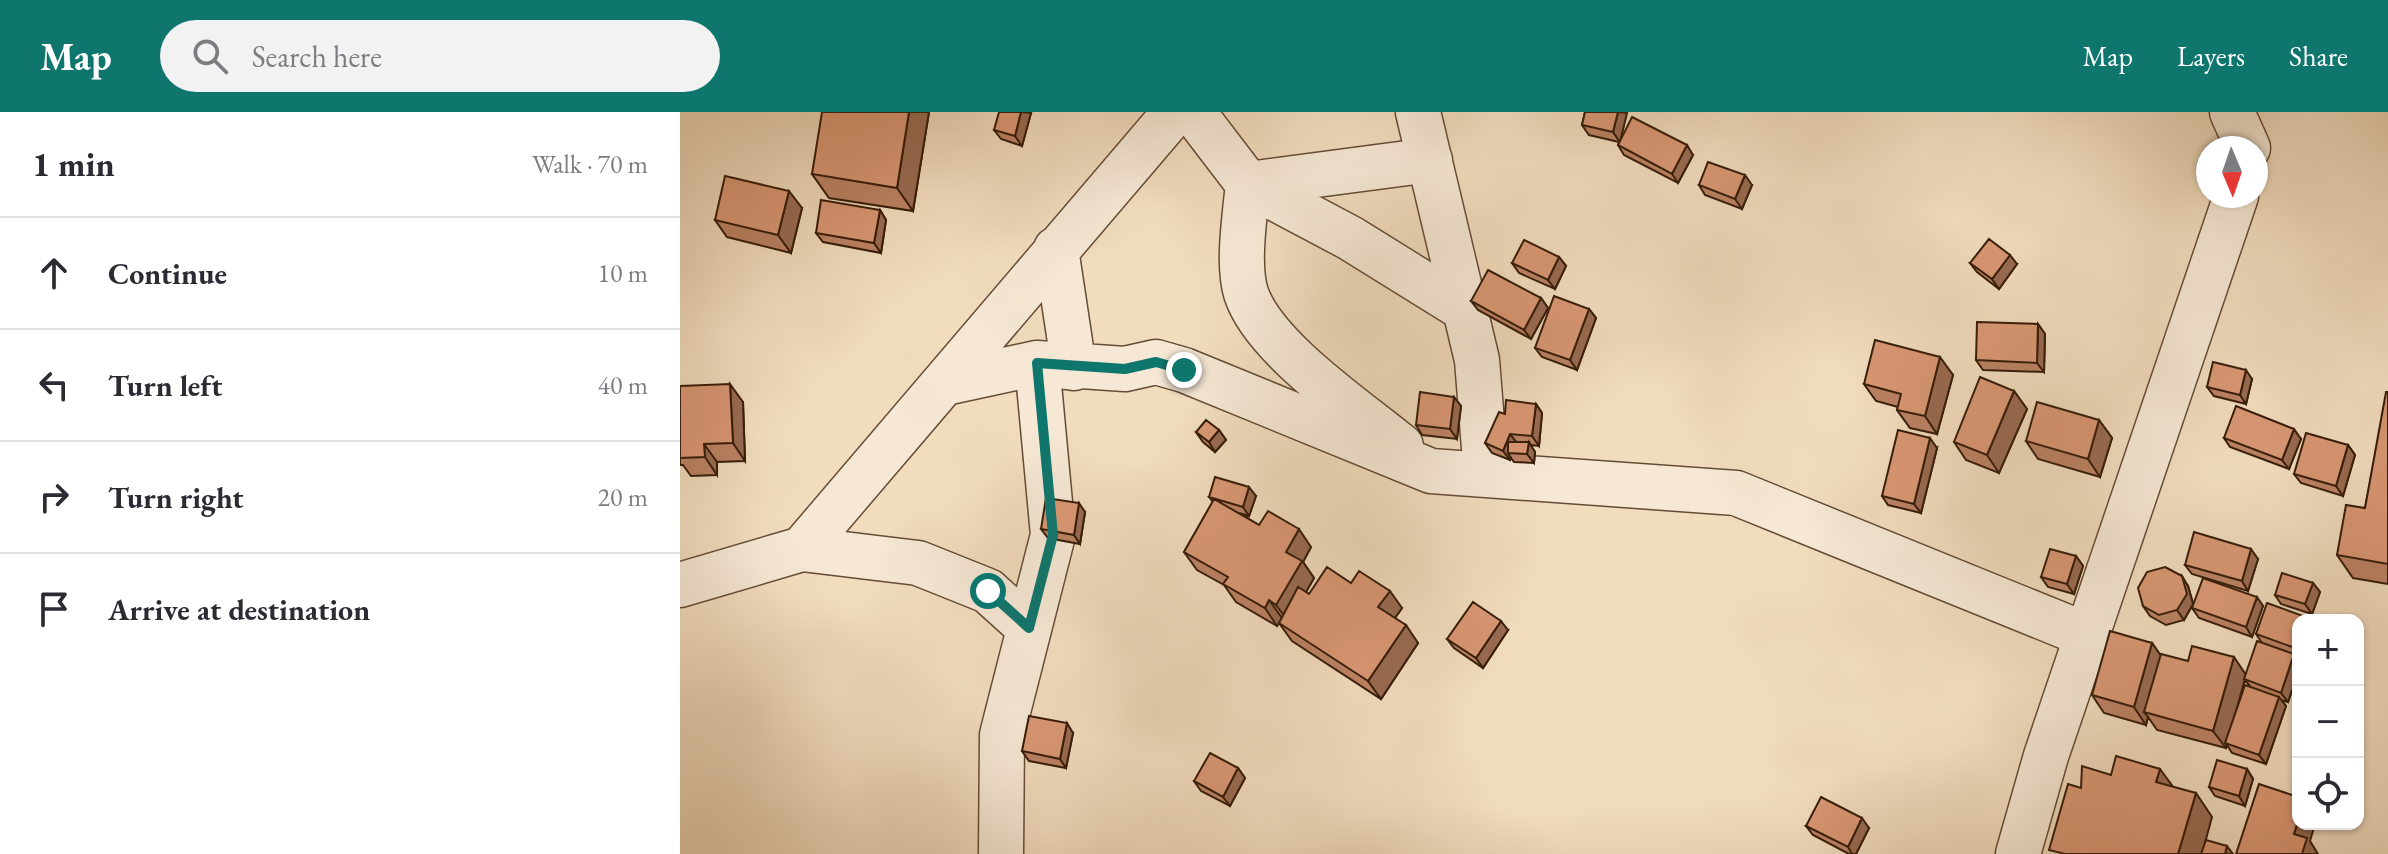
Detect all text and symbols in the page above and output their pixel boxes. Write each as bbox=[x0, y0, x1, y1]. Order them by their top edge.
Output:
search box bbox=[160, 20, 720, 92]
text: Map bbox=[40, 32, 112, 81]
icon: search bbox=[188, 34, 232, 78]
text: Search here bbox=[252, 37, 382, 76]
text: Map bbox=[2083, 38, 2133, 74]
text: Layers bbox=[2177, 38, 2245, 74]
text: Share bbox=[2289, 38, 2348, 74]
north arrow bbox=[2196, 136, 2268, 208]
text: 1 min bbox=[32, 142, 115, 186]
text: Walk · 70 m bbox=[532, 147, 648, 181]
icon: ahead bbox=[32, 251, 76, 295]
text: Continue bbox=[108, 254, 227, 293]
text: 10 m bbox=[598, 256, 648, 290]
route end bbox=[1166, 352, 1202, 388]
icon: left bbox=[32, 363, 76, 407]
text: Turn left bbox=[108, 366, 222, 405]
text: 40 m bbox=[598, 368, 648, 402]
icon: right bbox=[32, 475, 76, 519]
text: Turn right bbox=[108, 478, 244, 517]
text: 20 m bbox=[598, 480, 648, 514]
route start bbox=[970, 573, 1006, 609]
icon: arrive bbox=[32, 587, 76, 631]
text: Arrive at destination bbox=[108, 590, 370, 629]
map controls bbox=[2292, 614, 2364, 830]
button: + bbox=[2292, 614, 2364, 686]
button: − bbox=[2292, 686, 2364, 758]
button: locate bbox=[2292, 758, 2364, 830]

